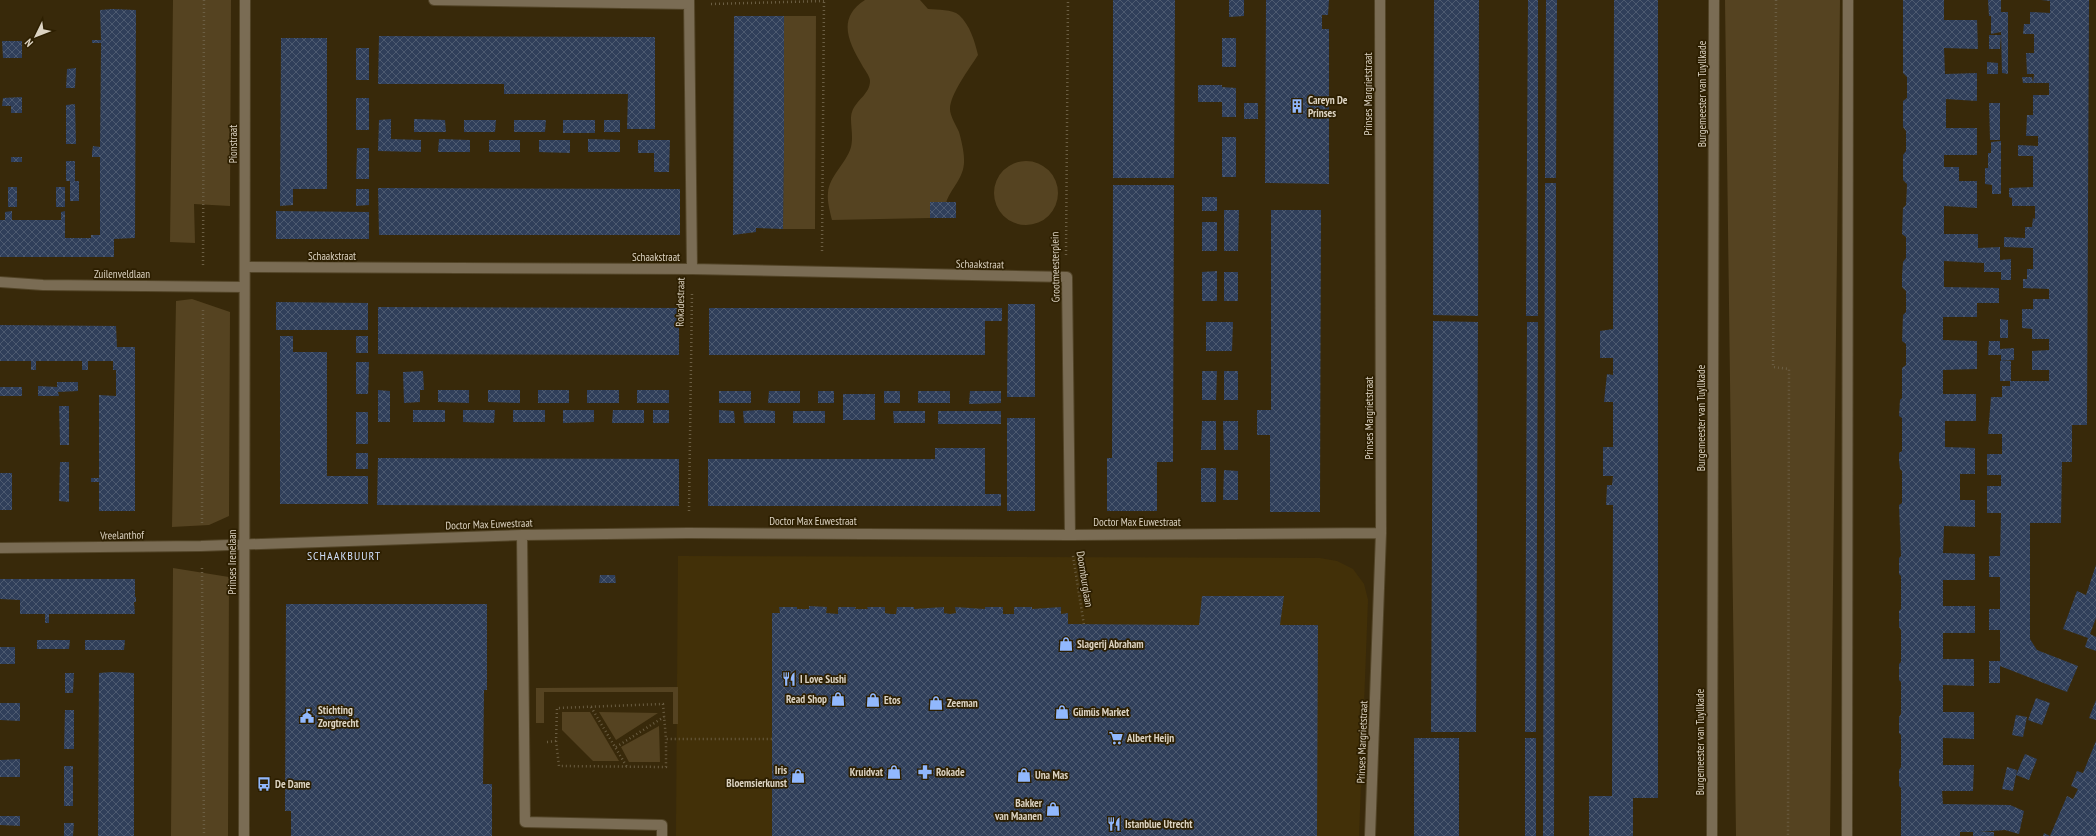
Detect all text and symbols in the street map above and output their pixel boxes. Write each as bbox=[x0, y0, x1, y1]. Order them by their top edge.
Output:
north arrow bbox=[16, 16, 56, 56]
text: N bbox=[22, 36, 36, 50]
street label: Burgemeester van Tuyllkade bbox=[1695, 40, 1709, 147]
street label: Prinses Margrietstraat bbox=[1361, 53, 1375, 135]
place label: Careyn De Prinses bbox=[1308, 93, 1348, 120]
building icon: Careyn De Prinses bbox=[1289, 98, 1305, 114]
street label: Pionstraat bbox=[226, 125, 240, 163]
street label: Grootmeesterplein bbox=[1047, 231, 1063, 302]
street label: Schaakstraat bbox=[308, 249, 356, 263]
street label: Schaakstraat bbox=[632, 250, 680, 264]
street label: Schaakstraat bbox=[956, 257, 1004, 271]
street label: Zuilenveldlaan bbox=[94, 267, 150, 281]
street label: Rokadestraat bbox=[673, 277, 687, 327]
street label: Burgemeester van Tuyllkade bbox=[1694, 364, 1708, 471]
street label: Prinses Margrietstraat bbox=[1362, 377, 1376, 459]
street label: Doctor Max Euwestraat bbox=[769, 514, 857, 528]
street label: Doctor Max Euwestraat bbox=[445, 515, 533, 533]
street label: Doctor Max Euwestraat bbox=[1093, 515, 1181, 529]
street label: Vreelanthof bbox=[99, 528, 145, 542]
street label: Prinses Irenelaan bbox=[225, 529, 239, 594]
district label: SCHAAKBUURT bbox=[307, 548, 381, 563]
street label: Doornburglaan bbox=[1074, 550, 1096, 608]
shop icon: Slagerij Abraham bbox=[1058, 636, 1074, 652]
place label: Slagerij Abraham bbox=[1077, 637, 1144, 651]
restaurant icon: I Love Sushi bbox=[781, 671, 797, 687]
place label: I Love Sushi bbox=[800, 672, 847, 686]
street label: Burgemeester van Tuyllkade bbox=[1693, 688, 1707, 795]
shop icon: Read Shop bbox=[830, 691, 846, 707]
place label: Read Shop bbox=[786, 692, 827, 706]
shop icon: Etos bbox=[865, 692, 881, 708]
place label: Etos bbox=[884, 693, 901, 707]
shop icon: Zeeman bbox=[928, 695, 944, 711]
place label: Zeeman bbox=[947, 696, 978, 710]
street label: Prinses Margrietstraat bbox=[1354, 700, 1370, 784]
place label: Stichting Zorgtrecht bbox=[318, 703, 360, 730]
shop icon: Gümüs Market bbox=[1054, 704, 1070, 720]
place label: Gümüs Market bbox=[1073, 705, 1130, 719]
public building icon: Stichting Zorgtrecht bbox=[299, 708, 315, 724]
supermarket icon: Albert Heijn bbox=[1108, 730, 1124, 746]
place label: Albert Heijn bbox=[1126, 731, 1174, 745]
place label: Iris Bloemsierkunst bbox=[726, 763, 788, 790]
shop icon: Kruidvat bbox=[886, 764, 902, 780]
pharmacy icon: Rokade bbox=[917, 764, 933, 780]
place label: Kruidvat bbox=[850, 765, 884, 779]
place label: Rokade bbox=[936, 765, 965, 779]
shop icon: Una Mas bbox=[1016, 767, 1032, 783]
shop icon: Iris Bloemsierkunst bbox=[790, 768, 806, 784]
place label: Una Mas bbox=[1035, 768, 1068, 782]
bus stop icon: De Dame bbox=[256, 776, 272, 792]
place label: De Dame bbox=[275, 777, 311, 791]
place label: Bakker van Maanen bbox=[994, 796, 1043, 823]
shop icon: Bakker van Maanen bbox=[1045, 801, 1061, 817]
restaurant icon: Istanblue Utrecht bbox=[1106, 816, 1122, 832]
place label: Istanblue Utrecht bbox=[1125, 817, 1193, 831]

